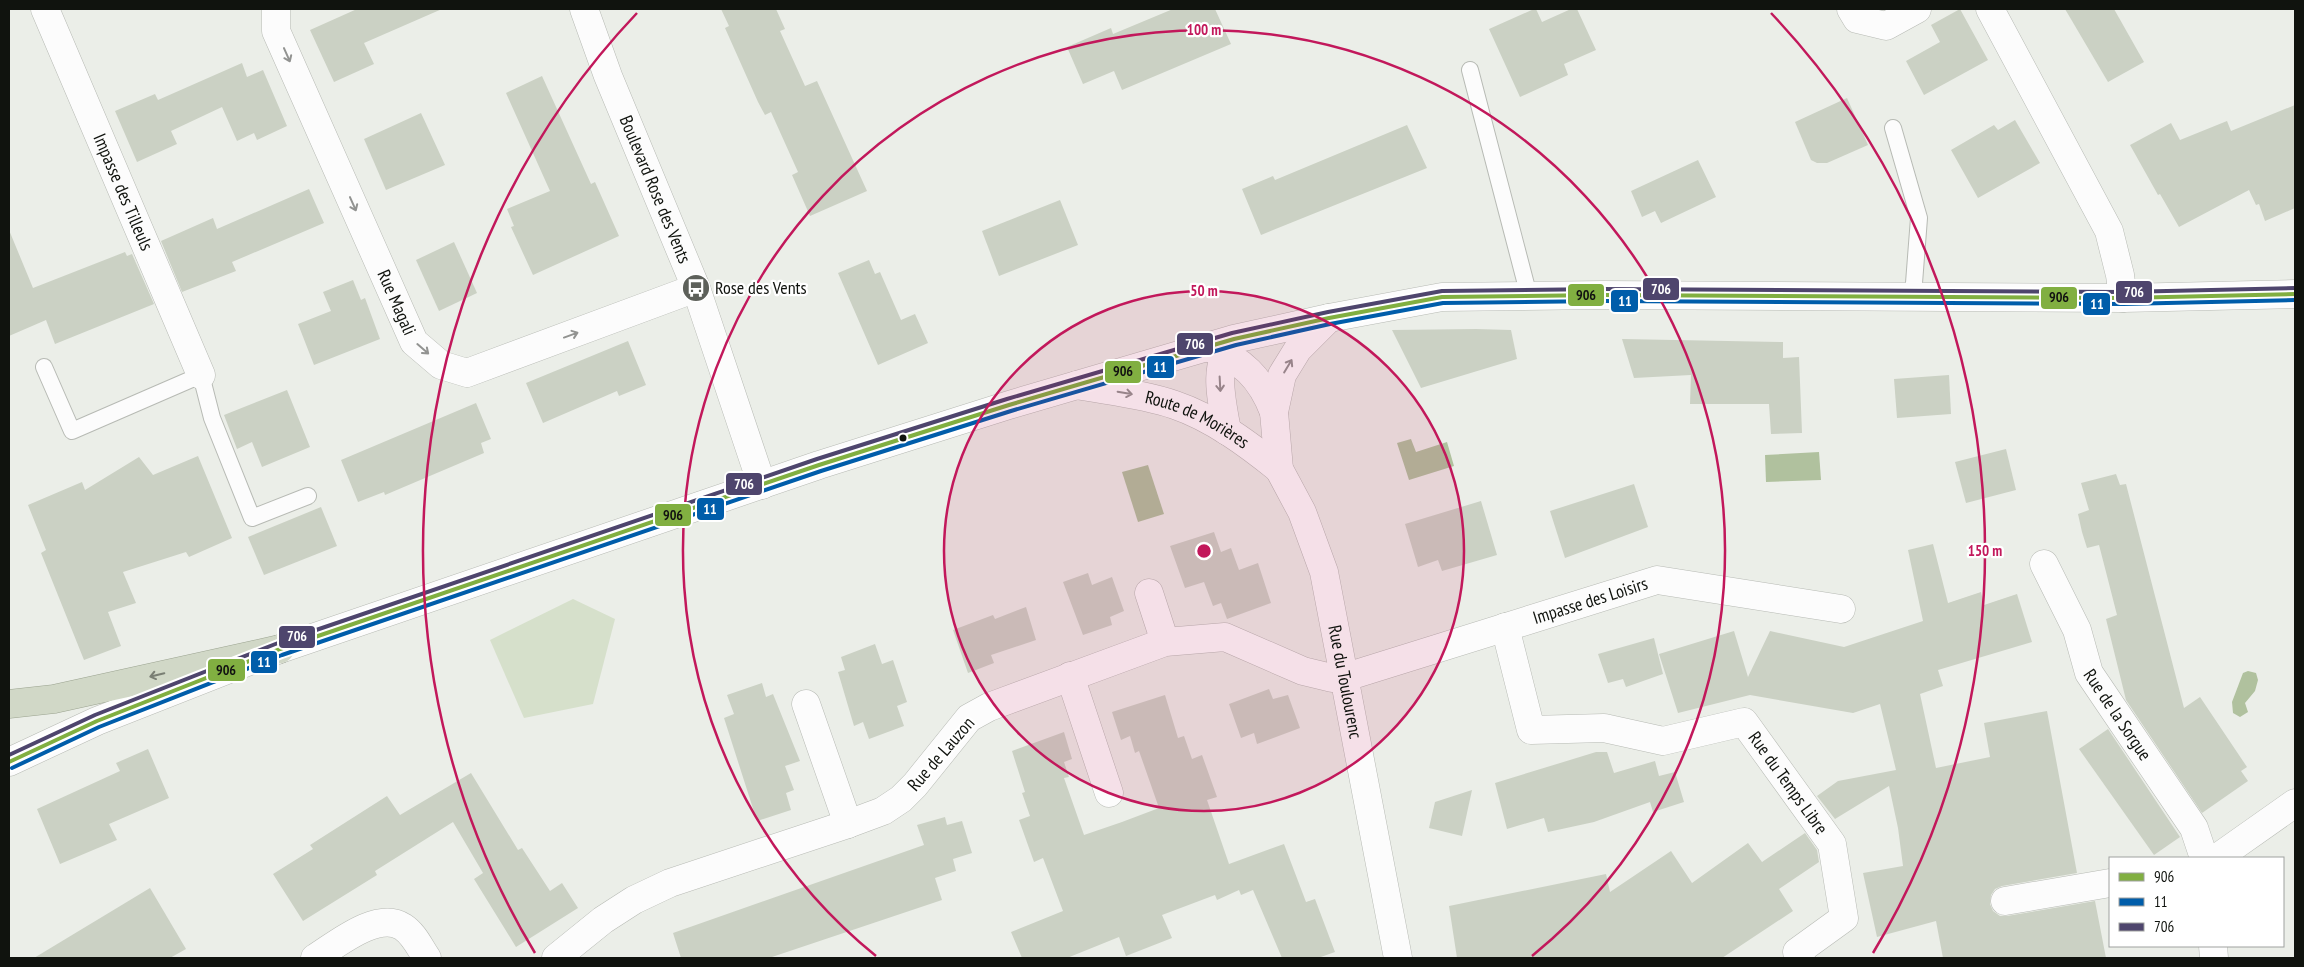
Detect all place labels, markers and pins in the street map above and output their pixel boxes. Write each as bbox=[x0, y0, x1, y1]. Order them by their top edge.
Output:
bus stop icon: Rose des Vents bbox=[681, 273, 711, 303]
place label: Rose des Vents bbox=[715, 276, 807, 299]
unlabelled marker bbox=[898, 433, 908, 443]
centre of rings bbox=[1195, 542, 1213, 560]

